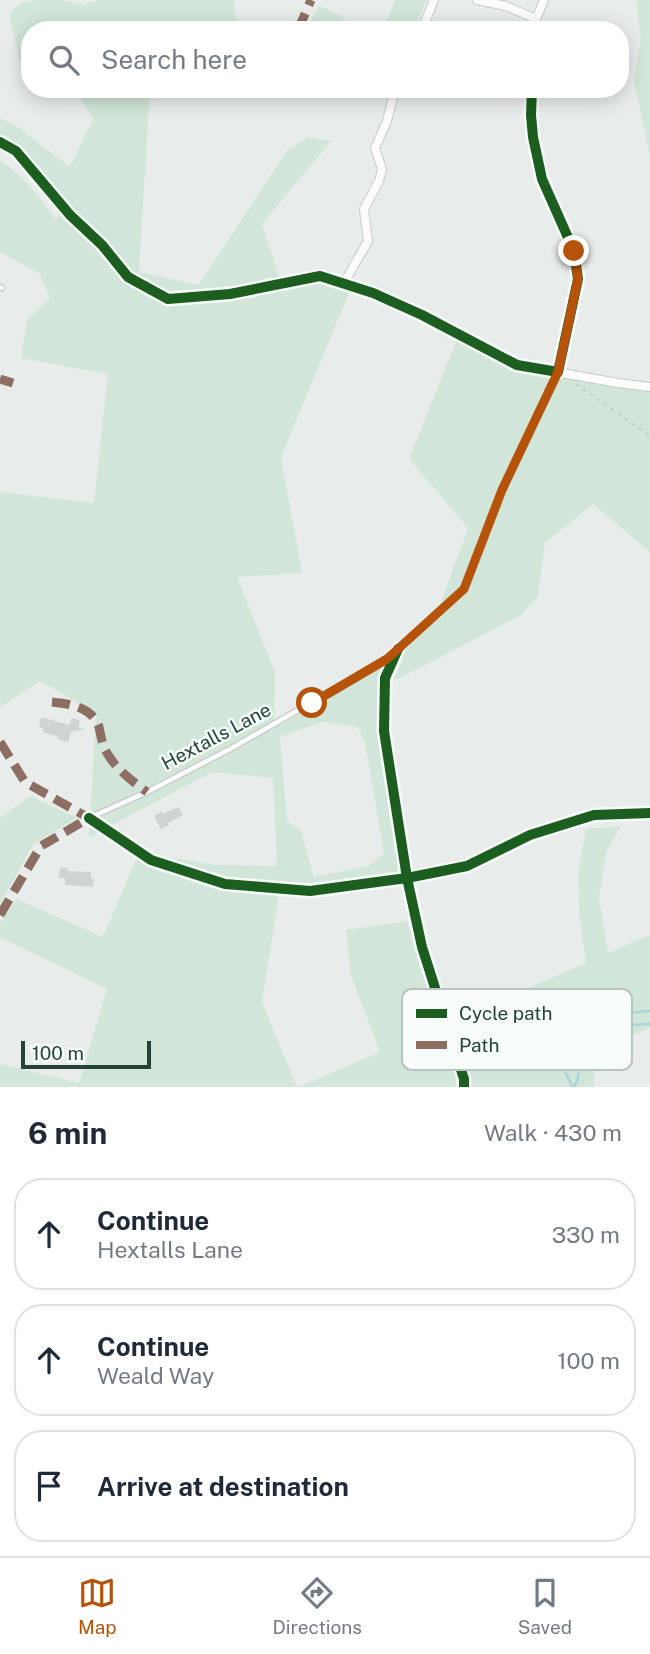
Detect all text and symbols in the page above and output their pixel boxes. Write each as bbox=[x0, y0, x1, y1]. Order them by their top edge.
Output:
search box bbox=[21, 21, 629, 98]
icon: search bbox=[45, 41, 83, 79]
text: Search here bbox=[101, 44, 247, 75]
route end bbox=[558, 235, 589, 266]
route start bbox=[296, 687, 327, 718]
street label: Hextalls Lane bbox=[158, 698, 274, 774]
legend bbox=[402, 989, 632, 1070]
text: Cycle path bbox=[459, 1002, 552, 1024]
text: Path bbox=[459, 1034, 499, 1056]
scale bar bbox=[21, 1038, 150, 1070]
text: 100 m bbox=[32, 1042, 84, 1064]
text: 6 min bbox=[28, 1115, 107, 1151]
text: Walk · 430 m bbox=[484, 1119, 622, 1146]
text: Continue bbox=[97, 1205, 209, 1236]
icon: ahead bbox=[30, 1215, 68, 1253]
text: 330 m bbox=[552, 1221, 620, 1248]
text: Hextalls Lane bbox=[97, 1236, 243, 1263]
text: Continue bbox=[97, 1331, 209, 1362]
icon: ahead bbox=[30, 1341, 68, 1379]
text: 100 m bbox=[557, 1347, 620, 1374]
text: Weald Way bbox=[97, 1362, 214, 1389]
icon: arrive bbox=[30, 1467, 68, 1505]
text: Arrive at destination bbox=[97, 1471, 349, 1502]
tab: Map bbox=[78, 1574, 117, 1638]
tab: Directions bbox=[273, 1574, 362, 1638]
tab: Saved bbox=[518, 1574, 572, 1638]

